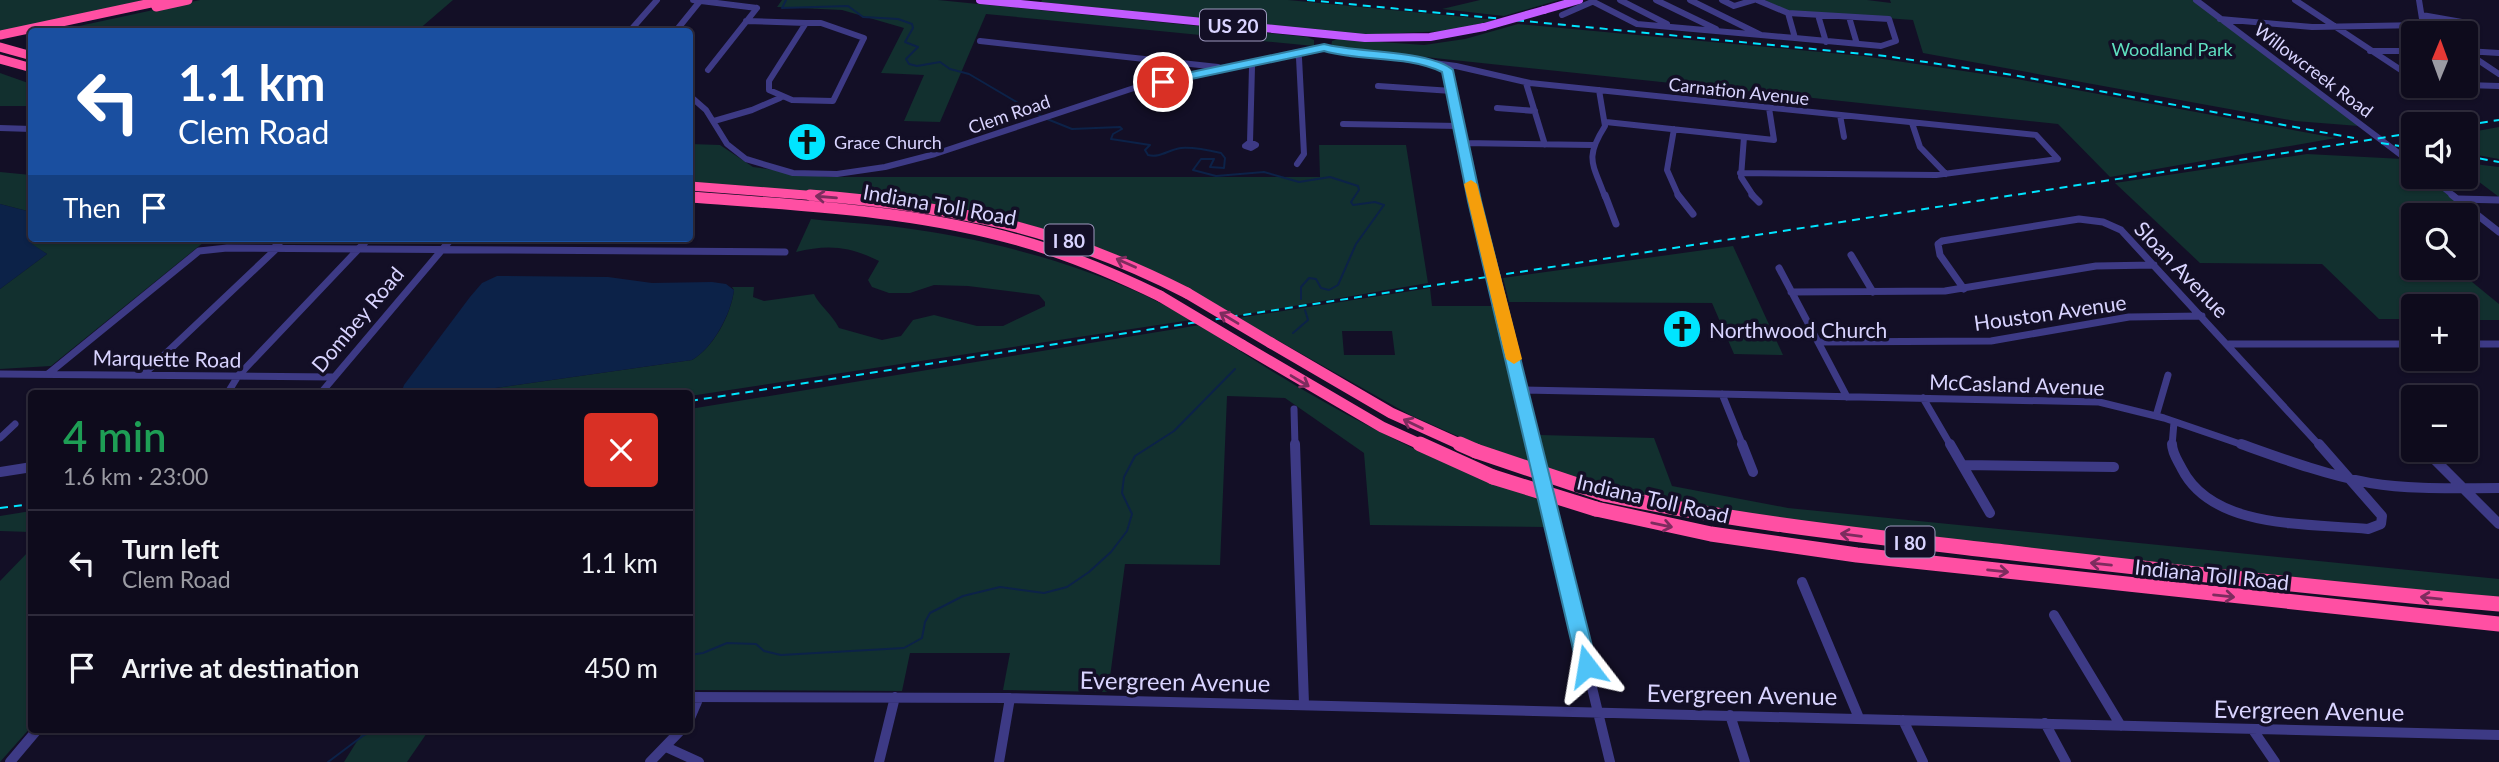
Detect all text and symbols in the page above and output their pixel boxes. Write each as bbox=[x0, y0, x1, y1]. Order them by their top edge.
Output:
road number: US 20 bbox=[1200, 10, 1266, 41]
street label: Willowcreek Road bbox=[2250, 18, 2378, 122]
north arrow bbox=[2401, 21, 2478, 98]
map controls bbox=[2401, 21, 2478, 462]
park label: Woodland Park bbox=[2111, 38, 2233, 60]
pin bbox=[1133, 52, 1193, 112]
text: 1.1 km bbox=[178, 53, 326, 111]
icon: left bbox=[63, 56, 154, 147]
icon: arrive bbox=[1144, 63, 1182, 101]
street label: Carnation Avenue bbox=[1668, 73, 1810, 109]
street label: Clem Road bbox=[965, 90, 1053, 138]
text: Clem Road bbox=[178, 112, 329, 151]
button: sound bbox=[2401, 112, 2478, 189]
church icon: Grace Church bbox=[786, 121, 828, 163]
place label: Grace Church bbox=[834, 131, 942, 153]
street label: Indiana Toll Road bbox=[861, 178, 1019, 230]
icon: arrive bbox=[135, 189, 173, 227]
one-way arrow bbox=[815, 190, 838, 203]
text: Then bbox=[63, 192, 121, 224]
button: search bbox=[2401, 203, 2478, 280]
street label: Sloan Avenue bbox=[2130, 216, 2234, 322]
road number: I 80 bbox=[1044, 224, 1094, 256]
one-way arrow bbox=[1116, 256, 1138, 269]
street label: Dombey Road bbox=[306, 261, 408, 377]
street label: Houston Avenue bbox=[1972, 289, 2128, 335]
button: + bbox=[2401, 294, 2478, 371]
church icon: Northwood Church bbox=[1661, 308, 1703, 350]
one-way arrow bbox=[1220, 311, 1240, 325]
place label: Northwood Church bbox=[1709, 317, 1887, 342]
street label: Marquette Road bbox=[92, 344, 242, 372]
street label: McCasland Avenue bbox=[1929, 368, 2105, 400]
one-way arrow bbox=[1290, 374, 1310, 388]
button: − bbox=[2401, 385, 2478, 462]
text: 4 min bbox=[63, 411, 167, 461]
button: close bbox=[584, 413, 658, 487]
one-way arrow bbox=[1403, 416, 1424, 430]
text: 1.6 km · 23:00 bbox=[63, 462, 208, 490]
street label: Indiana Toll Road bbox=[1575, 468, 1731, 528]
one-way arrow bbox=[1650, 518, 1673, 532]
road number: I 80 bbox=[1885, 526, 1934, 558]
one-way arrow bbox=[1840, 528, 1863, 541]
text: Turn left bbox=[122, 533, 219, 565]
icon: left bbox=[63, 544, 101, 582]
text: 1.1 km bbox=[580, 547, 658, 579]
street label: Indiana Toll Road bbox=[2134, 553, 2290, 595]
one-way arrow bbox=[2090, 557, 2113, 570]
one-way arrow bbox=[1986, 564, 2009, 577]
text: Clem Road bbox=[122, 565, 231, 593]
one-way arrow bbox=[2212, 590, 2235, 603]
one-way arrow bbox=[2420, 591, 2443, 604]
position arrow bbox=[1550, 629, 1624, 703]
icon: arrive bbox=[63, 649, 101, 687]
text: Arrive at destination bbox=[122, 652, 359, 684]
text: 450 m bbox=[585, 652, 658, 684]
street label: Evergreen Avenue bbox=[1079, 665, 1271, 697]
street label: Evergreen Avenue bbox=[1646, 678, 1838, 710]
street label: Evergreen Avenue bbox=[2213, 694, 2405, 726]

